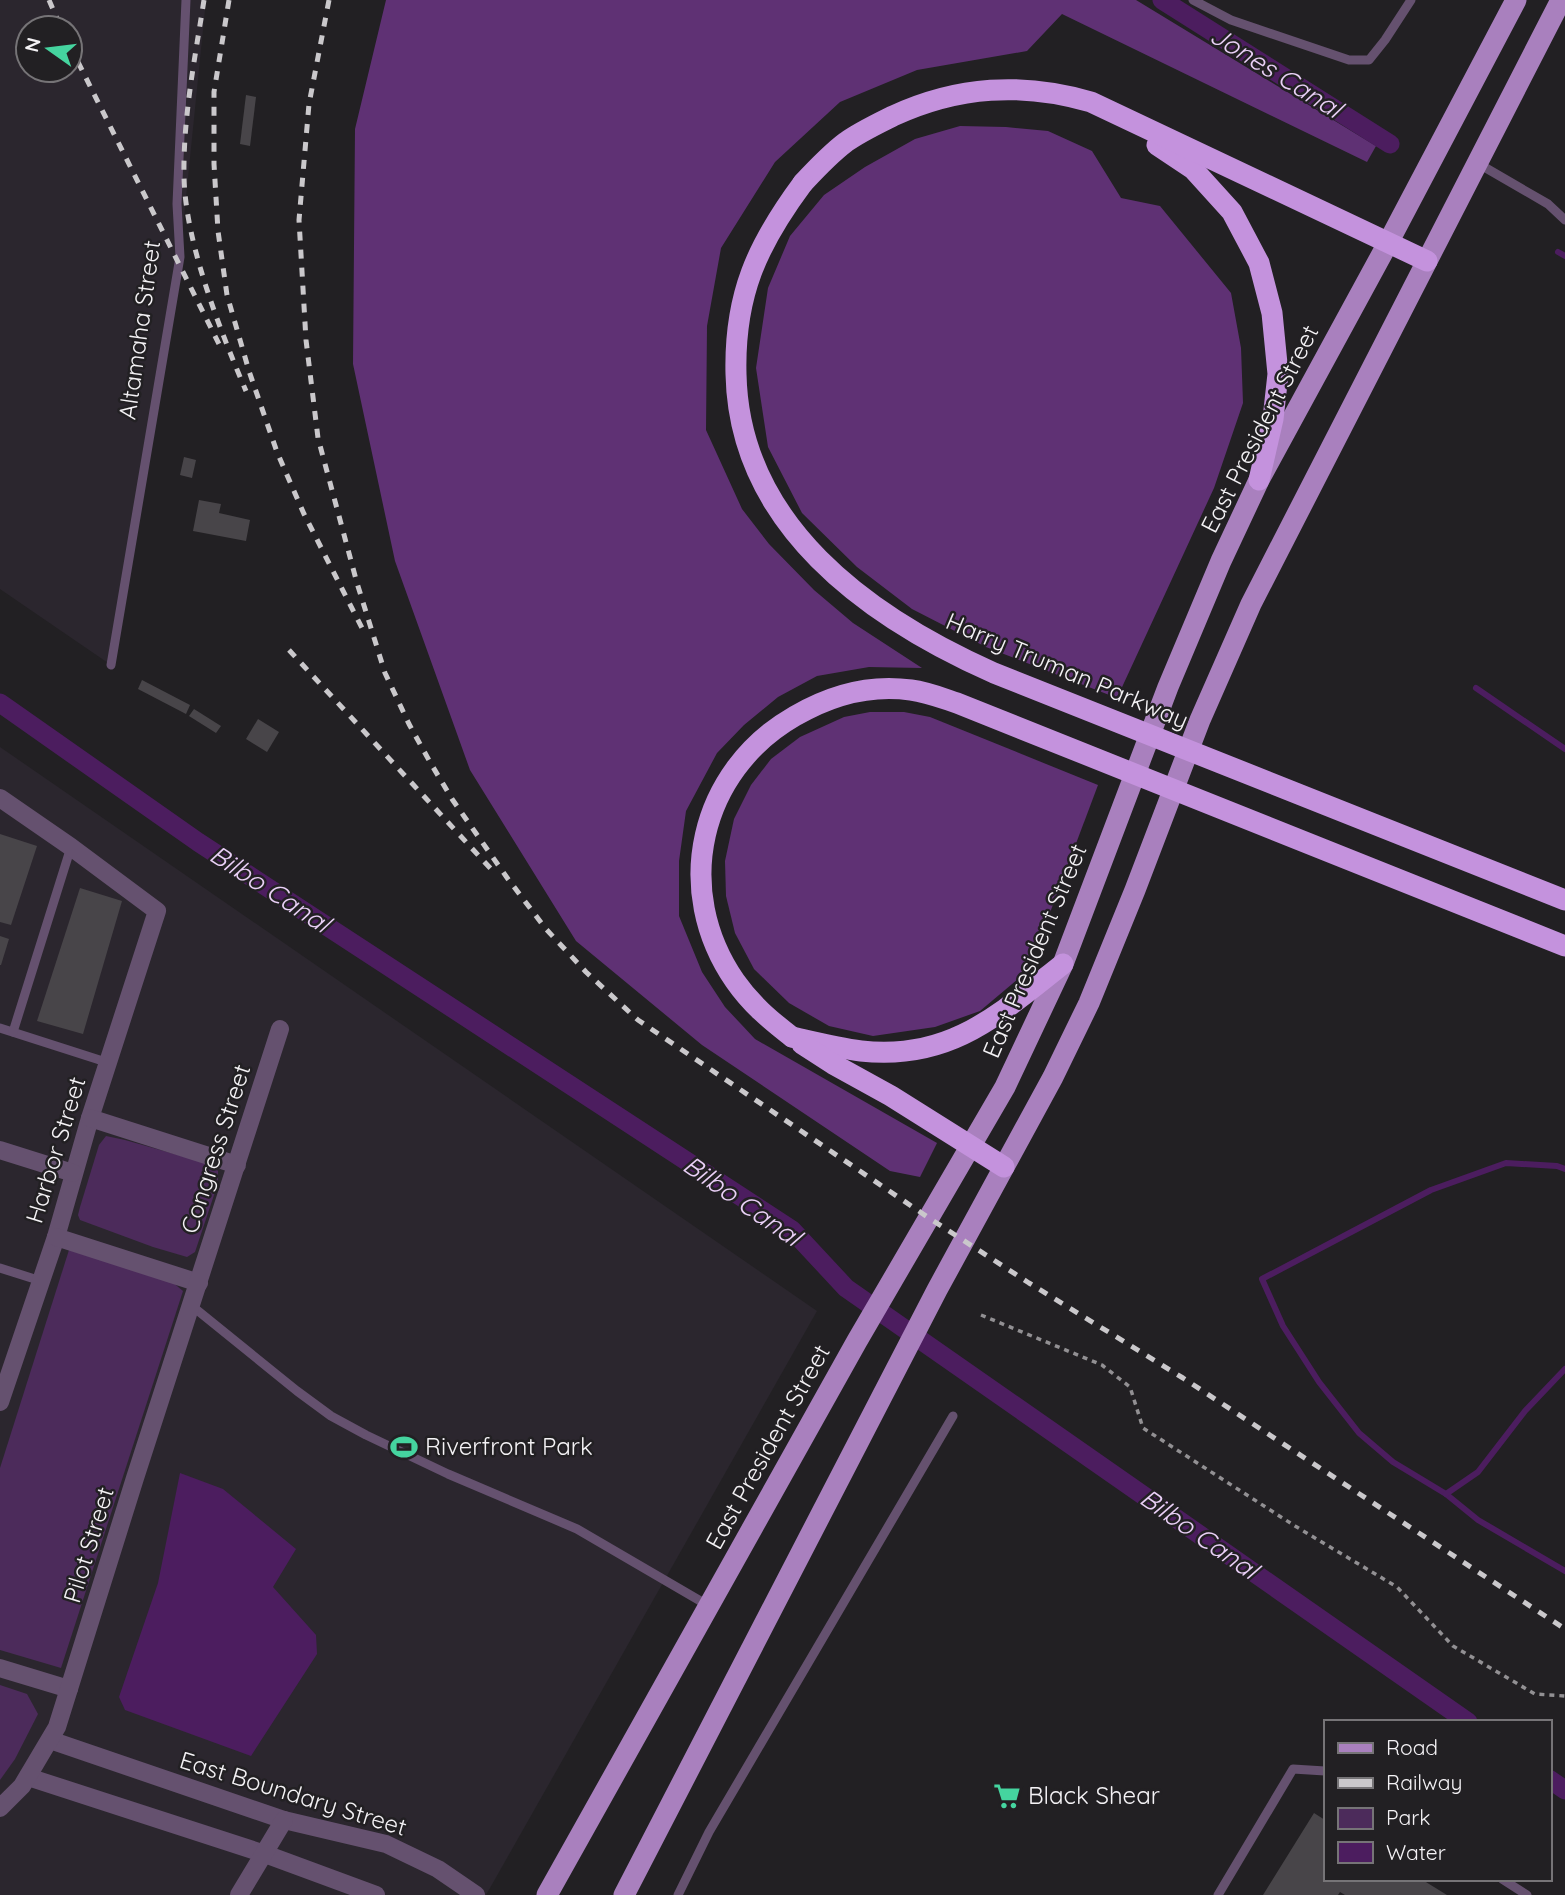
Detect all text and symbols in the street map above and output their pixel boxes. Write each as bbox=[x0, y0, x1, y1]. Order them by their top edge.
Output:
north arrow bbox=[14, 14, 84, 84]
water label: Jones Canal bbox=[1204, 18, 1351, 127]
text: N bbox=[19, 35, 46, 55]
street label: Altamaha Street bbox=[112, 238, 166, 421]
street label: East President Street bbox=[1194, 320, 1325, 538]
street label: Harry Truman Parkway bbox=[942, 605, 1193, 735]
water label: Bilbo Canal bbox=[204, 838, 339, 941]
street label: East President Street bbox=[975, 839, 1093, 1062]
street label: Congress Street bbox=[174, 1060, 257, 1237]
street label: Harbor Street bbox=[19, 1073, 92, 1227]
water label: Bilbo Canal bbox=[677, 1148, 810, 1255]
street label: East President Street bbox=[698, 1339, 836, 1554]
place label: Riverfront Park bbox=[425, 1431, 593, 1461]
sports icon: Riverfront Park bbox=[389, 1432, 419, 1462]
water label: Bilbo Canal bbox=[1134, 1481, 1267, 1588]
street label: Pilot Street bbox=[56, 1483, 120, 1606]
legend bbox=[1324, 1720, 1551, 1881]
text: Road bbox=[1386, 1734, 1438, 1760]
street label: East Boundary Street bbox=[176, 1744, 410, 1842]
text: Railway bbox=[1386, 1769, 1462, 1795]
place label: Black Shear bbox=[1028, 1780, 1160, 1810]
supermarket icon: Black Shear bbox=[992, 1781, 1022, 1811]
text: Park bbox=[1386, 1804, 1430, 1830]
text: Water bbox=[1386, 1839, 1446, 1865]

